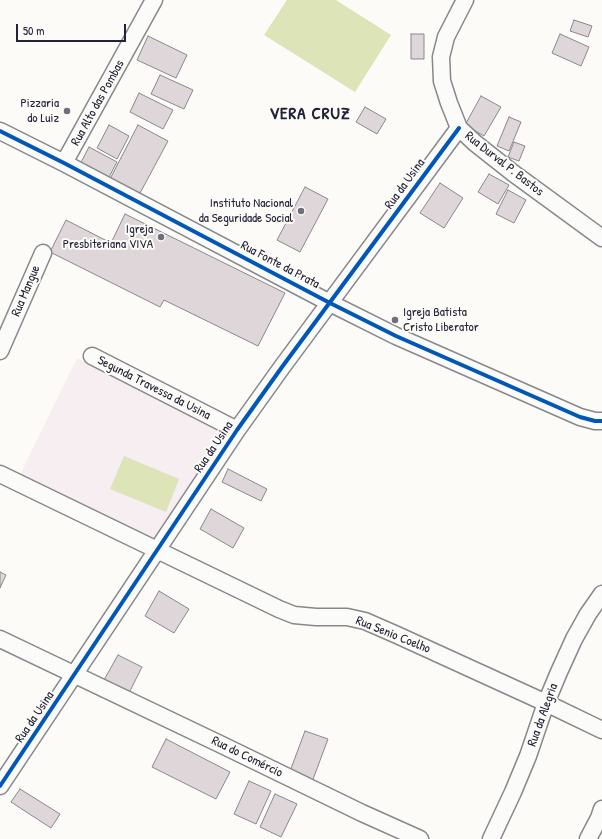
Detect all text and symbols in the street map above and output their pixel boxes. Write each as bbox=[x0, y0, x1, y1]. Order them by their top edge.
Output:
scale bar bbox=[18, 16, 128, 42]
text: 50 m bbox=[23, 22, 44, 39]
street label: Rua Alto das Pombas bbox=[68, 57, 128, 149]
place label: Pizzaria do Luiz bbox=[21, 96, 59, 127]
district label: VERA CRUZ bbox=[270, 104, 350, 124]
marker: Pizzaria do Luiz bbox=[62, 106, 72, 116]
street label: Rua Durval P. Bastos bbox=[461, 128, 547, 200]
street label: Rua da Usina bbox=[382, 156, 428, 212]
place label: Instituto Nacional da Seguridade Social bbox=[199, 196, 293, 227]
marker: Instituto Nacional da Seguridade Social bbox=[296, 206, 306, 216]
place label: Igreja Presbiteriana VIVA bbox=[63, 222, 153, 253]
marker: Igreja Presbiteriana VIVA bbox=[156, 232, 166, 242]
street label: Rua Fonte da Prata bbox=[238, 238, 322, 292]
street label: Rua Mangue bbox=[8, 263, 44, 319]
place label: Igreja Batista Cristo Liberator bbox=[403, 305, 479, 336]
marker: Igreja Batista Cristo Liberator bbox=[390, 315, 400, 325]
street label: Segunda Travessa da Usina bbox=[95, 353, 213, 423]
street label: Rua da Usina bbox=[191, 418, 237, 476]
street label: Rua Senio Coelho bbox=[353, 613, 433, 657]
street label: Rua da Alegria bbox=[524, 681, 562, 749]
street label: Rua da Usina bbox=[12, 688, 58, 746]
street label: Rua do Comércio bbox=[209, 733, 285, 781]

